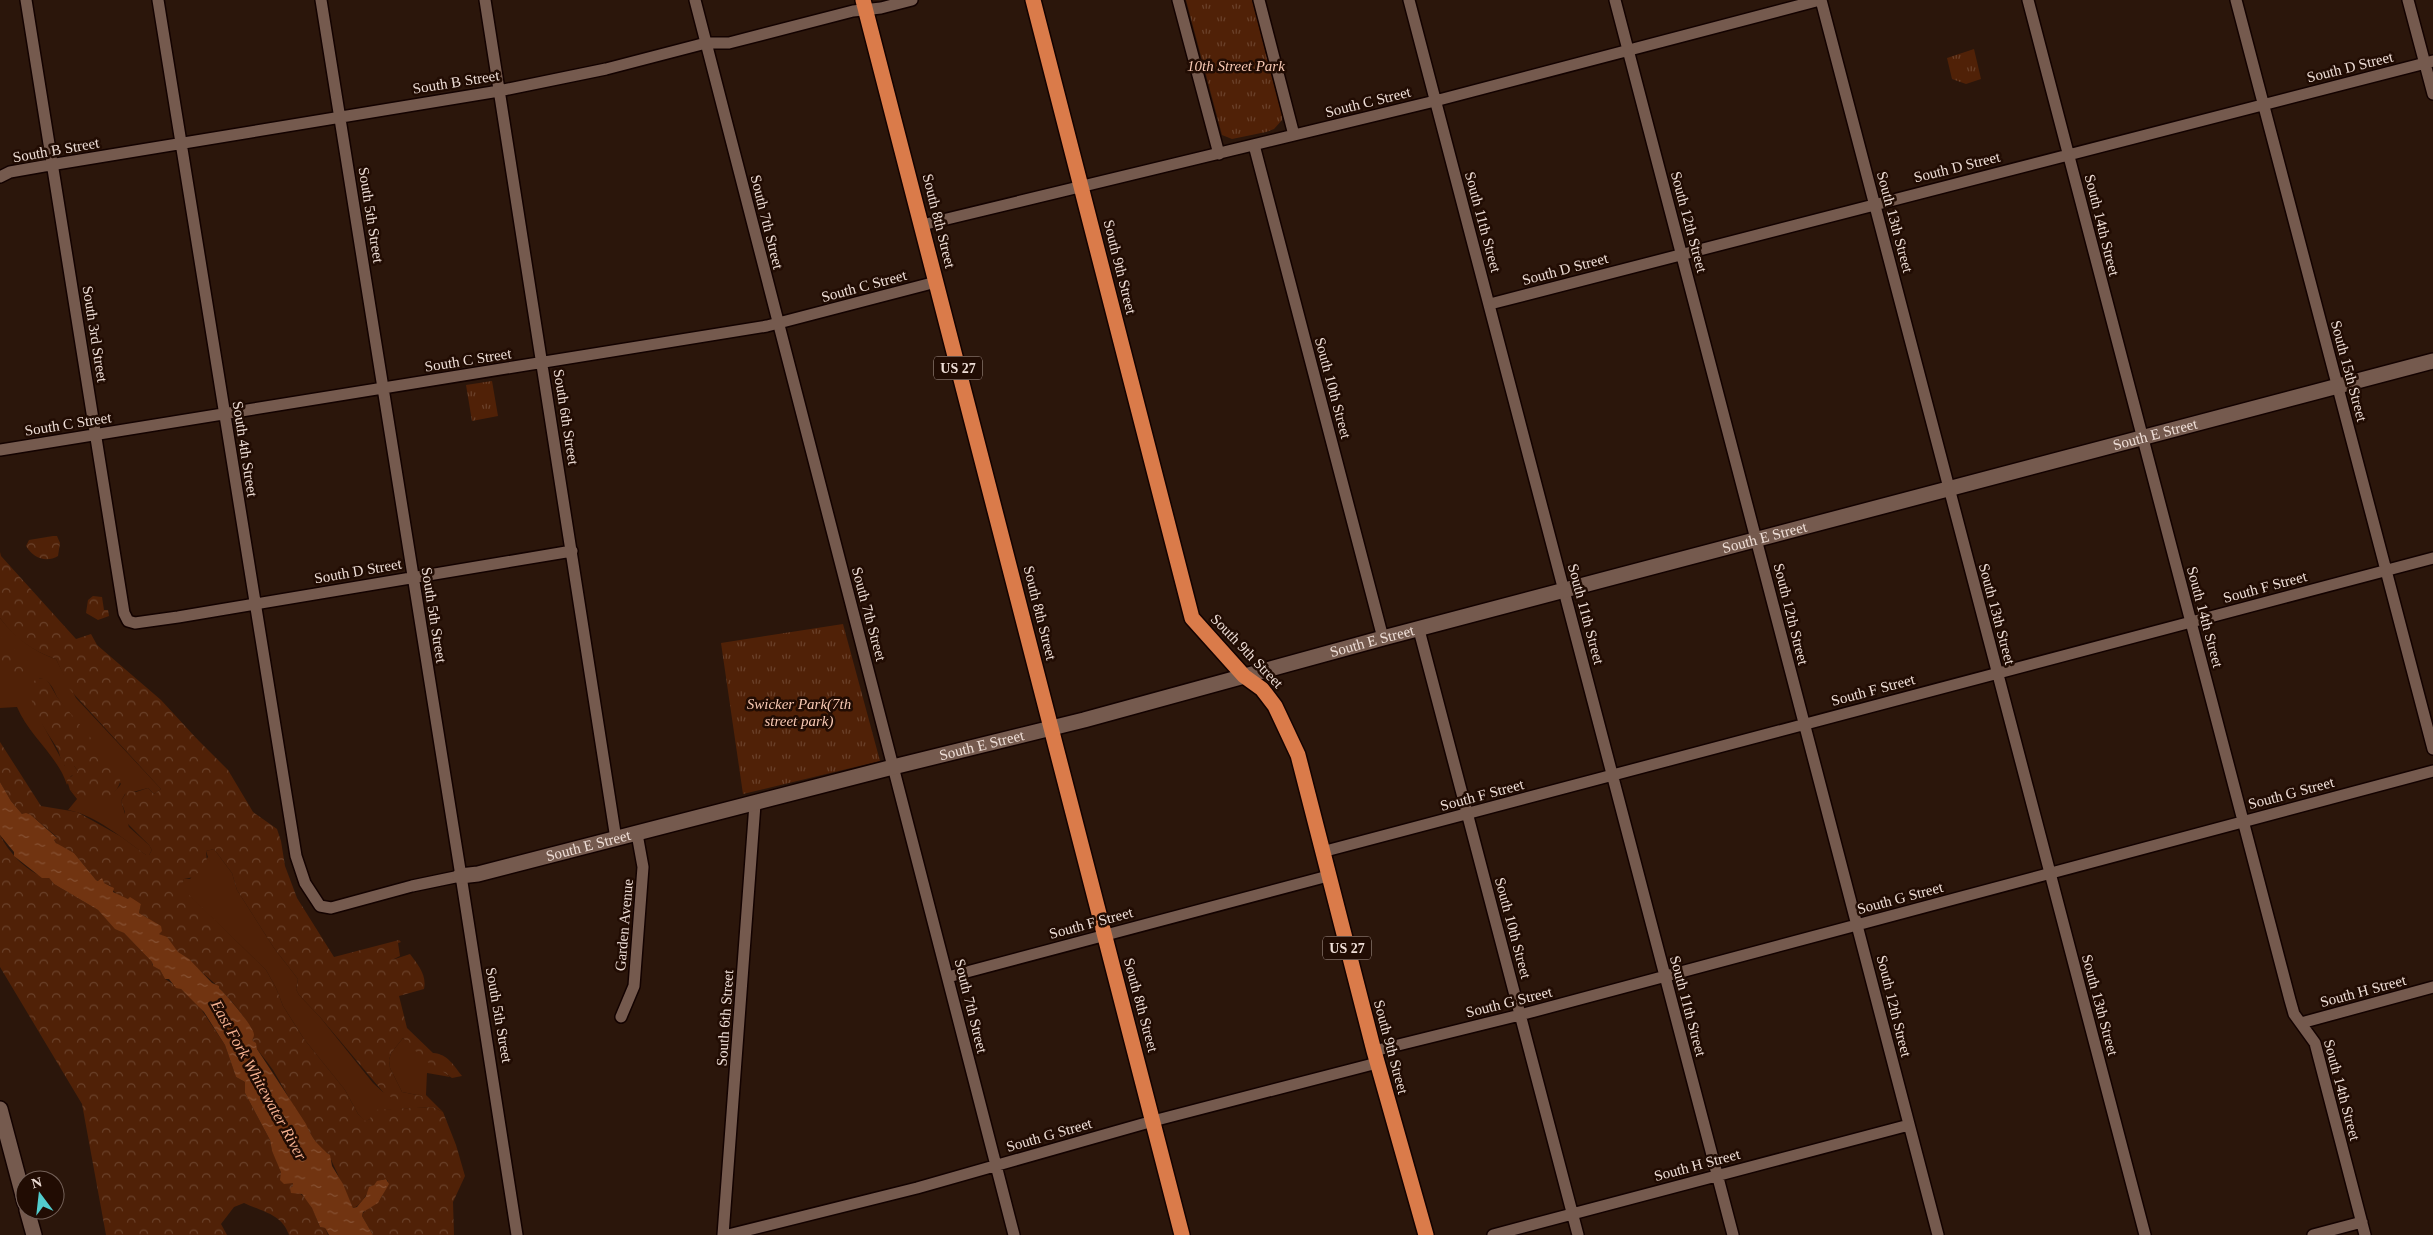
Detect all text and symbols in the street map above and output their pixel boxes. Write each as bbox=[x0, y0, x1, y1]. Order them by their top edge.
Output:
street label: South D Street bbox=[2305, 48, 2396, 85]
park label: 10th Street Park bbox=[1187, 58, 1285, 74]
street label: South B Street bbox=[412, 67, 501, 97]
street label: South C Street bbox=[1324, 83, 1413, 120]
street label: South B Street bbox=[12, 134, 101, 165]
street label: South D Street bbox=[1912, 148, 2003, 185]
street label: South 5th Street bbox=[356, 166, 387, 265]
street label: South 11th Street bbox=[1462, 170, 1504, 275]
street label: South 12th Street bbox=[1668, 170, 1710, 275]
street label: South 13th Street bbox=[1874, 170, 1916, 275]
street label: South 8th Street bbox=[920, 172, 959, 271]
street label: South 7th Street bbox=[748, 173, 787, 272]
street label: South 14th Street bbox=[2082, 173, 2123, 278]
street label: South 9th Street bbox=[1101, 218, 1140, 317]
street label: South D Street bbox=[1520, 250, 1611, 288]
street label: South C Street bbox=[820, 267, 909, 305]
street label: South 3rd Street bbox=[79, 285, 111, 384]
street label: South 15th Street bbox=[2328, 319, 2370, 424]
street label: South 10th Street bbox=[1312, 336, 1354, 441]
street label: South C Street bbox=[424, 345, 513, 375]
road number: US 27 bbox=[934, 356, 982, 379]
street label: South 6th Street bbox=[551, 368, 582, 467]
street label: South 4th Street bbox=[230, 400, 261, 499]
street label: South C Street bbox=[24, 409, 113, 439]
street label: South E Street bbox=[2111, 415, 2200, 453]
street label: South E Street bbox=[1721, 518, 1809, 556]
street label: South D Street bbox=[313, 555, 404, 587]
street label: South 11th Street bbox=[1565, 562, 1607, 667]
street label: South 12th Street bbox=[1771, 562, 1812, 667]
street label: South 13th Street bbox=[1976, 562, 2018, 667]
street label: South 8th Street bbox=[1021, 564, 1060, 663]
street label: South 7th Street bbox=[849, 565, 889, 664]
street label: South 14th Street bbox=[2184, 565, 2226, 670]
street label: South 5th Street bbox=[419, 566, 450, 665]
street label: South F Street bbox=[2221, 568, 2309, 606]
street label: South 9th Street bbox=[1208, 611, 1287, 692]
street label: South E Street bbox=[1328, 622, 1417, 660]
street label: South F Street bbox=[1829, 671, 1917, 709]
park label: Swicker Park(7th street park) bbox=[747, 696, 851, 730]
street label: South E Street bbox=[938, 727, 1026, 763]
street label: South G Street bbox=[2246, 774, 2337, 812]
street label: South F Street bbox=[1438, 776, 1526, 814]
street label: South E Street bbox=[544, 827, 633, 864]
street label: South 10th Street bbox=[1492, 876, 1534, 981]
street label: Garden Avenue bbox=[612, 878, 636, 972]
street label: South G Street bbox=[1855, 879, 1946, 917]
street label: South F Street bbox=[1047, 904, 1135, 942]
road number: US 27 bbox=[1323, 936, 1371, 960]
street label: South 13th Street bbox=[2079, 953, 2121, 1058]
street label: South 11th Street bbox=[1667, 954, 1709, 1059]
street label: South 12th Street bbox=[1874, 954, 1915, 1059]
street label: South 8th Street bbox=[1121, 956, 1161, 1055]
street label: South 7th Street bbox=[952, 957, 991, 1056]
street label: South 5th Street bbox=[483, 966, 515, 1065]
street label: South 6th Street bbox=[714, 968, 736, 1067]
street label: South H Street bbox=[2318, 972, 2409, 1010]
street label: South G Street bbox=[1464, 983, 1555, 1020]
water label: East Fork Whitewater River bbox=[207, 996, 310, 1163]
street label: South 9th Street bbox=[1371, 998, 1411, 1097]
street label: South 14th Street bbox=[2321, 1038, 2363, 1143]
street label: South G Street bbox=[1004, 1115, 1094, 1155]
street label: South H Street bbox=[1652, 1146, 1743, 1184]
north arrow bbox=[15, 1170, 65, 1220]
text: N bbox=[30, 1174, 44, 1191]

